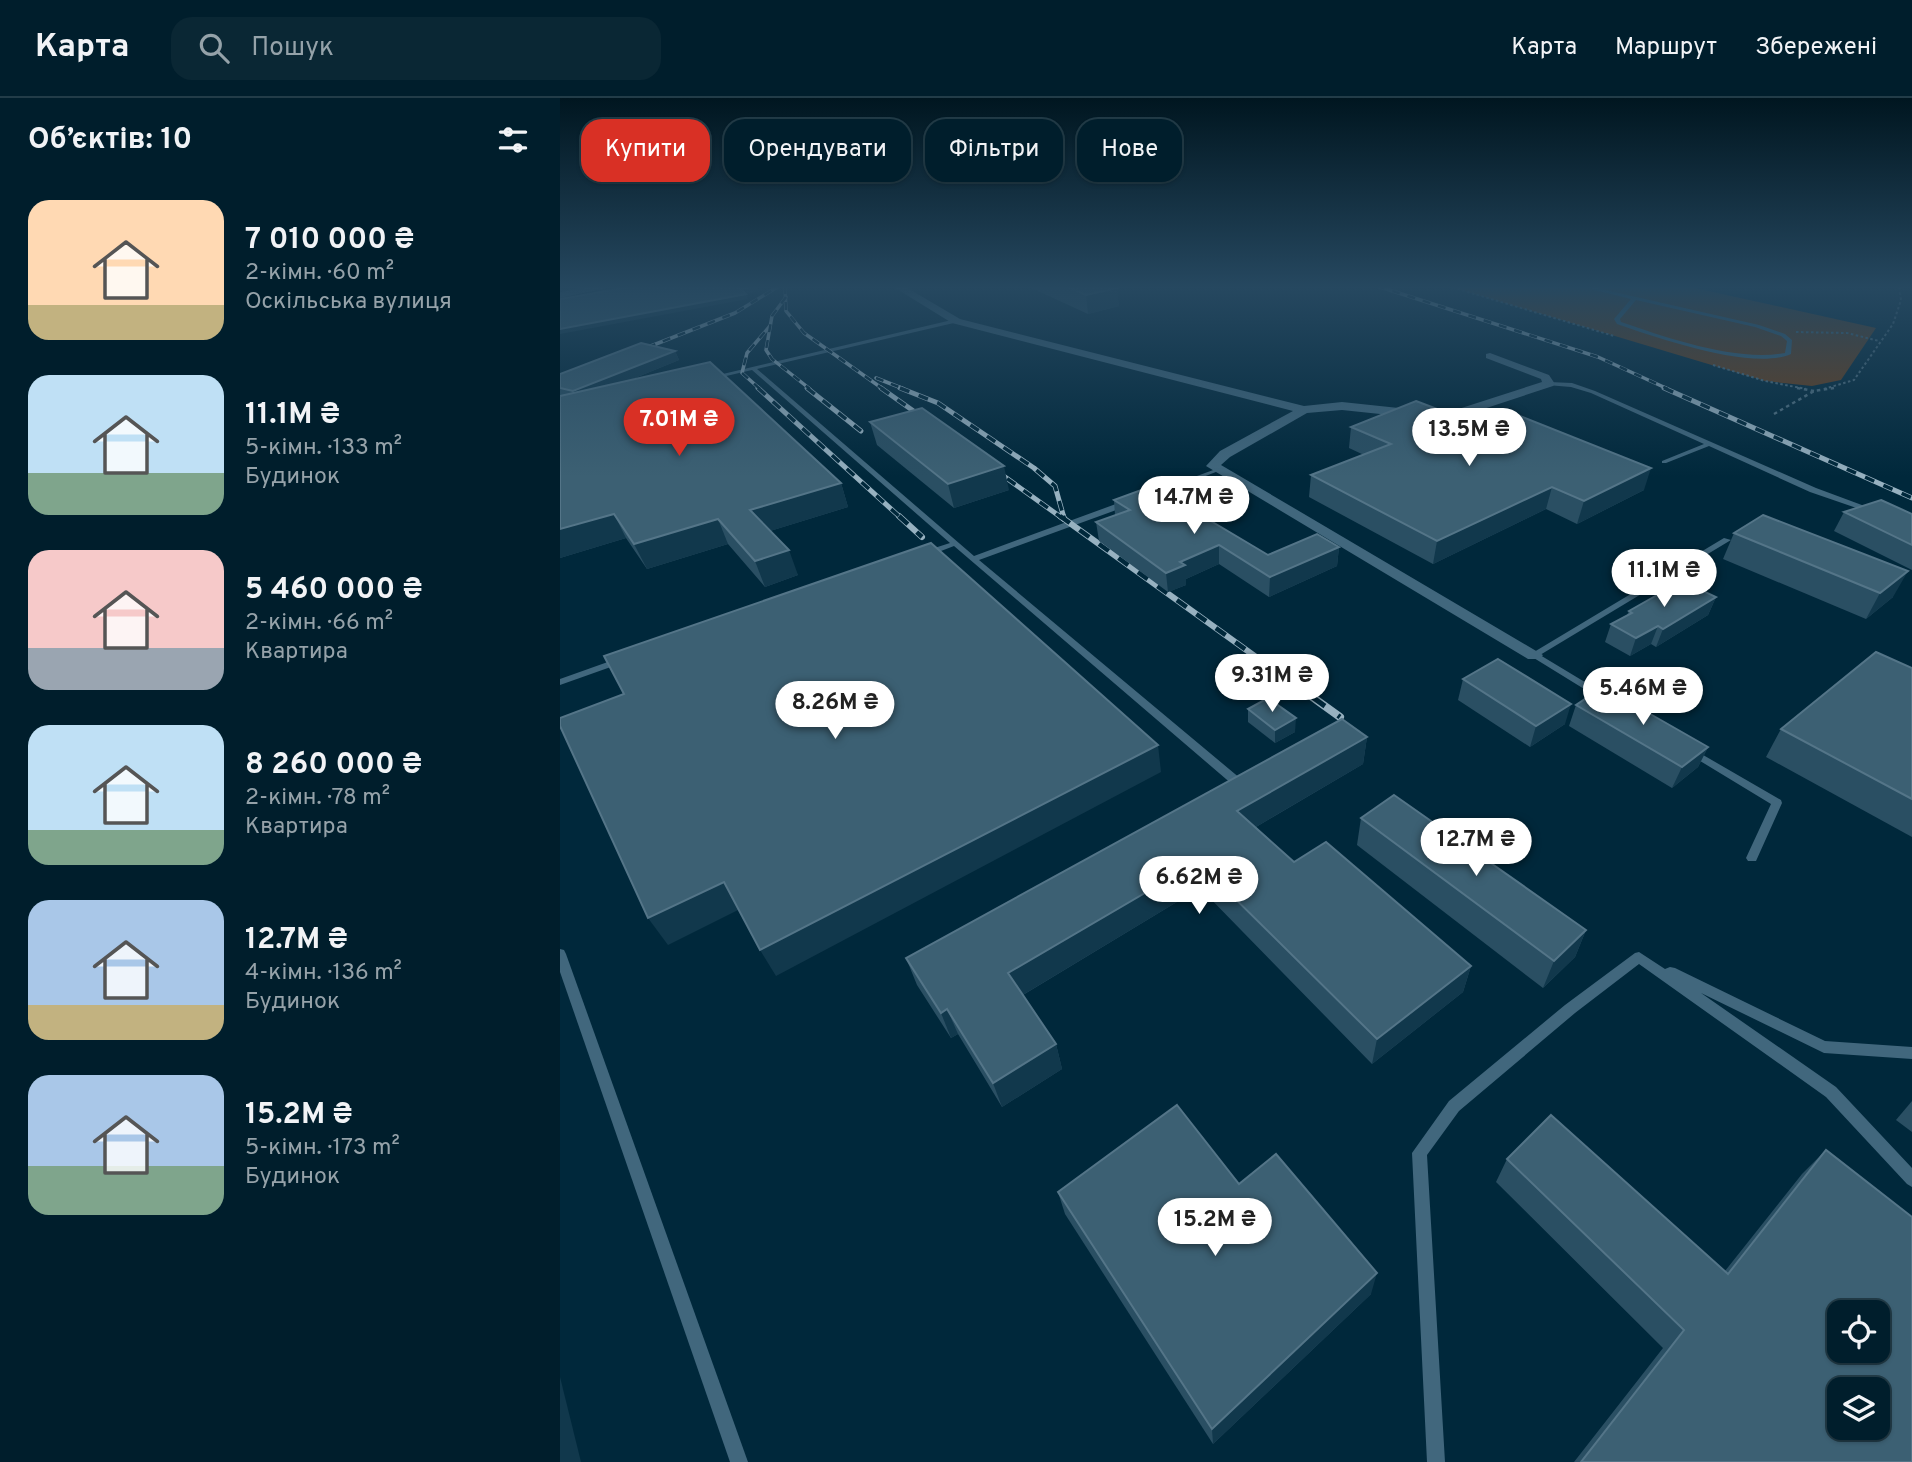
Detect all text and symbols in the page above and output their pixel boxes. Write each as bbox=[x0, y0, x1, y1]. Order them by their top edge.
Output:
search box bbox=[171, 17, 661, 80]
text: Карта bbox=[35, 27, 129, 69]
icon: search bbox=[195, 29, 233, 67]
text: Пошук bbox=[251, 32, 334, 65]
text: Карта bbox=[1511, 33, 1577, 63]
text: Маршрут bbox=[1615, 33, 1717, 63]
text: Збережені bbox=[1755, 33, 1877, 63]
chip: Купити bbox=[581, 119, 710, 182]
chip: Орендувати bbox=[724, 119, 911, 182]
chip: Фільтри bbox=[925, 119, 1063, 182]
chip: Нове bbox=[1077, 119, 1182, 182]
icon: filters bbox=[494, 121, 532, 159]
text: Об’єктів: 10 bbox=[28, 122, 192, 159]
text: 7 010 000 ₴ bbox=[245, 222, 414, 259]
icon: home bbox=[84, 228, 168, 312]
text: 2-кімн. · 60 m² bbox=[245, 259, 394, 288]
text: Оскільська вулиця bbox=[245, 288, 452, 317]
text: 11.1M ₴ bbox=[245, 397, 340, 434]
pin: 7.01M ₴ bbox=[614, 398, 744, 458]
icon: home bbox=[84, 403, 168, 487]
text: 7.01M ₴ bbox=[640, 406, 718, 435]
pin: 13.5M ₴ bbox=[1404, 408, 1534, 468]
text: 13.5M ₴ bbox=[1428, 416, 1510, 445]
text: 5-кімн. · 133 m² bbox=[245, 434, 402, 463]
text: Будинок bbox=[245, 463, 340, 492]
pin: 14.7M ₴ bbox=[1129, 476, 1259, 536]
text: 14.7M ₴ bbox=[1154, 484, 1234, 513]
pin: 11.1M ₴ bbox=[1599, 550, 1729, 609]
text: 11.1M ₴ bbox=[1628, 557, 1700, 586]
text: 5 460 000 ₴ bbox=[245, 572, 422, 609]
icon: home bbox=[84, 578, 168, 662]
text: 2-кімн. · 66 m² bbox=[245, 609, 393, 638]
text: Квартира bbox=[245, 638, 348, 667]
pin: 9.31M ₴ bbox=[1207, 654, 1337, 714]
text: 9.31M ₴ bbox=[1231, 662, 1313, 691]
pin: 5.46M ₴ bbox=[1578, 668, 1708, 727]
text: 5.46M ₴ bbox=[1599, 675, 1687, 704]
pin: 8.26M ₴ bbox=[770, 682, 900, 741]
text: 8.26M ₴ bbox=[791, 689, 879, 718]
text: 8 260 000 ₴ bbox=[245, 747, 422, 784]
icon: home bbox=[84, 753, 168, 837]
text: 2-кімн. · 78 m² bbox=[245, 784, 390, 813]
text: Квартира bbox=[245, 813, 348, 842]
pin: 12.7M ₴ bbox=[1411, 818, 1541, 878]
text: 12.7M ₴ bbox=[1437, 826, 1515, 855]
pin: 6.62M ₴ bbox=[1134, 856, 1264, 916]
text: 6.62M ₴ bbox=[1155, 864, 1243, 893]
text: 12.7M ₴ bbox=[245, 922, 348, 959]
icon: home bbox=[84, 928, 168, 1012]
text: 4-кімн. · 136 m² bbox=[245, 959, 402, 988]
text: Будинок bbox=[245, 988, 340, 1017]
text: 15.2M ₴ bbox=[245, 1097, 352, 1134]
icon: home bbox=[84, 1103, 168, 1187]
text: 5-кімн. · 173 m² bbox=[245, 1134, 400, 1163]
text: Будинок bbox=[245, 1163, 340, 1192]
pin: 15.2M ₴ bbox=[1150, 1198, 1280, 1258]
text: 15.2M ₴ bbox=[1174, 1206, 1256, 1235]
map controls bbox=[1827, 1300, 1890, 1440]
button: locate bbox=[1827, 1300, 1890, 1363]
button: layers bbox=[1827, 1377, 1890, 1440]

